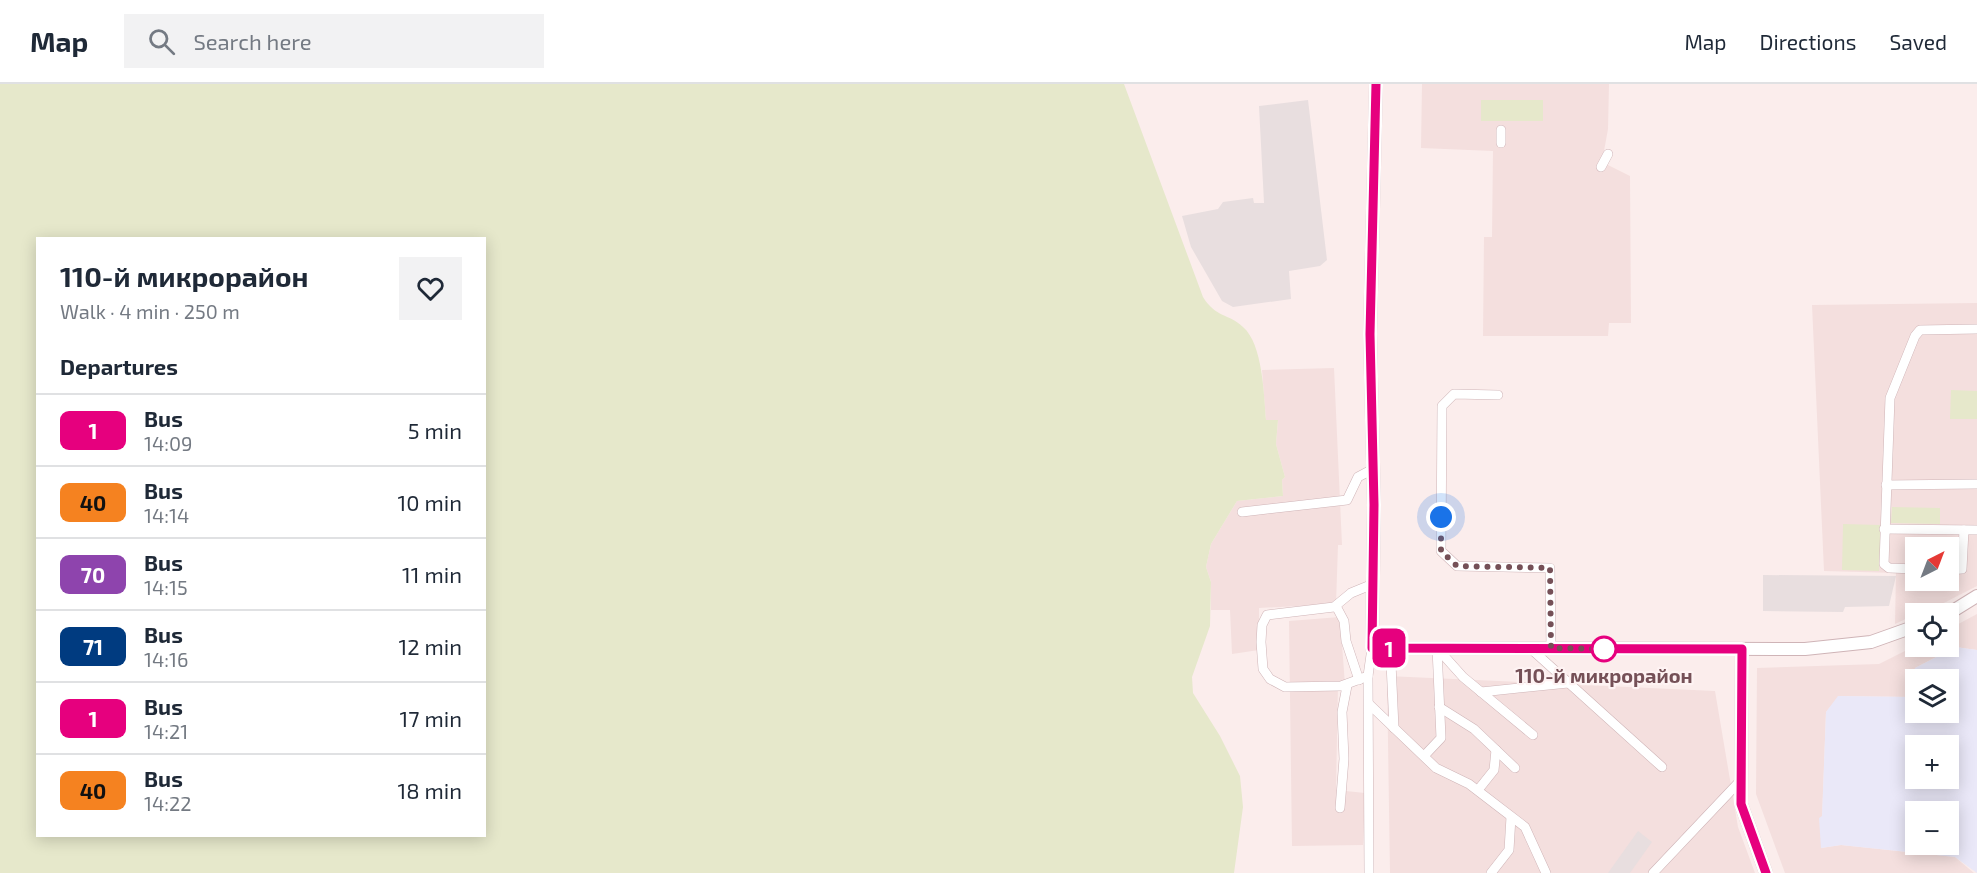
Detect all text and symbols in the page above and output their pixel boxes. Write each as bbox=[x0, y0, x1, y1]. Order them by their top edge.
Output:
search box bbox=[124, 14, 544, 68]
text: Map bbox=[30, 24, 88, 58]
icon: search bbox=[145, 25, 178, 58]
text: Search here bbox=[193, 28, 312, 54]
text: Map bbox=[1684, 29, 1727, 54]
text: Directions bbox=[1760, 29, 1856, 54]
text: Saved bbox=[1889, 29, 1947, 54]
button: heart bbox=[399, 257, 462, 320]
text: 110-й микрорайон bbox=[60, 259, 308, 293]
text: Walk · 4 min · 250 m bbox=[60, 299, 240, 323]
text: Departures bbox=[60, 353, 178, 379]
text: Bus bbox=[144, 405, 183, 431]
text: 5 min bbox=[408, 417, 462, 443]
text: 1 bbox=[88, 418, 98, 443]
text: 14:09 bbox=[144, 431, 192, 455]
text: Bus bbox=[144, 477, 183, 503]
text: 10 min bbox=[398, 489, 462, 515]
text: 40 bbox=[80, 490, 106, 515]
your location bbox=[1426, 502, 1456, 532]
text: 14:14 bbox=[144, 503, 189, 527]
north arrow bbox=[1905, 537, 1959, 591]
map controls bbox=[1905, 537, 1959, 855]
text: Bus bbox=[144, 549, 183, 575]
text: 11 min bbox=[402, 561, 462, 587]
text: 70 bbox=[81, 562, 105, 587]
text: 14:15 bbox=[144, 575, 188, 599]
button: locate bbox=[1905, 603, 1959, 657]
text: Bus bbox=[144, 621, 183, 647]
line badge: 1 bbox=[1370, 628, 1408, 668]
text: 12 min bbox=[398, 633, 462, 659]
text: 71 bbox=[83, 634, 103, 659]
text: 1 bbox=[1384, 636, 1394, 661]
marker: 110-й микрорайон bbox=[1591, 636, 1617, 662]
text: 14:16 bbox=[144, 647, 188, 671]
place label: 110-й микрорайон bbox=[1515, 663, 1693, 687]
button: layers bbox=[1905, 669, 1959, 723]
text: Bus bbox=[144, 693, 183, 719]
text: 17 min bbox=[400, 705, 462, 731]
text: 1 bbox=[88, 706, 98, 731]
text: 14:21 bbox=[144, 719, 188, 743]
button: + bbox=[1905, 735, 1959, 789]
text: Bus bbox=[144, 765, 183, 791]
text: 18 min bbox=[397, 777, 462, 803]
text: 40 bbox=[80, 778, 106, 803]
text: 14:22 bbox=[144, 791, 191, 815]
button: − bbox=[1905, 801, 1959, 855]

